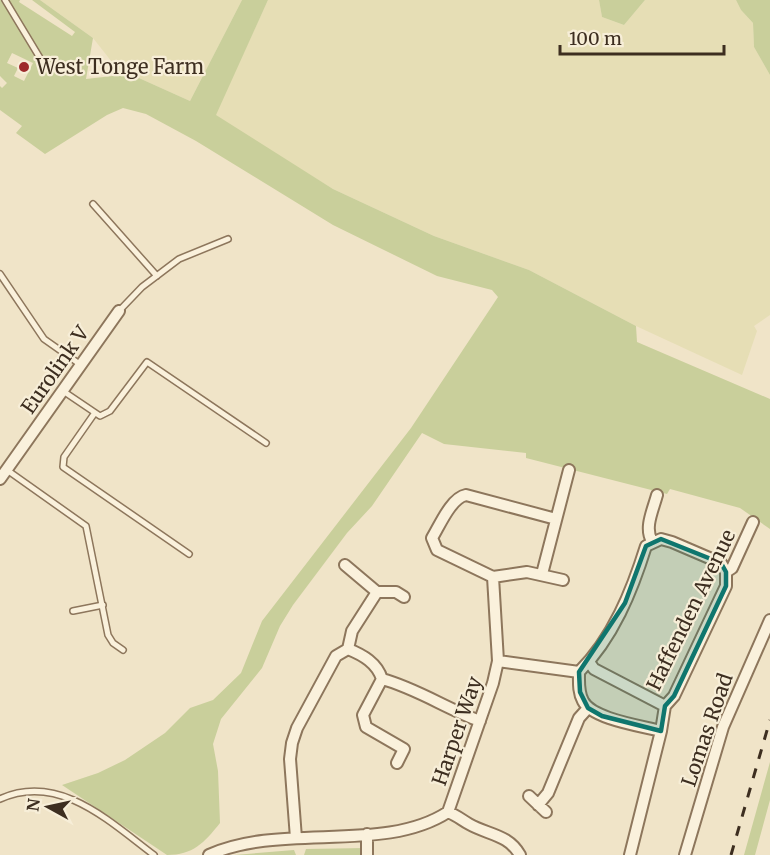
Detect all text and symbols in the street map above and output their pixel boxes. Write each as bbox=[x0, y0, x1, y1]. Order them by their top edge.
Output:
scale bar bbox=[560, 18, 724, 56]
text: 100 m bbox=[569, 27, 622, 50]
place label: West Tonge Farm bbox=[35, 54, 204, 79]
marker: West Tonge Farm bbox=[17, 60, 31, 74]
street label: Eurolink V bbox=[15, 320, 94, 418]
street label: Haffenden Avenue bbox=[641, 525, 740, 694]
street label: Lomas Road bbox=[675, 670, 738, 790]
street label: Harper Way bbox=[426, 673, 487, 789]
north arrow bbox=[18, 777, 78, 837]
text: N bbox=[22, 797, 44, 813]

